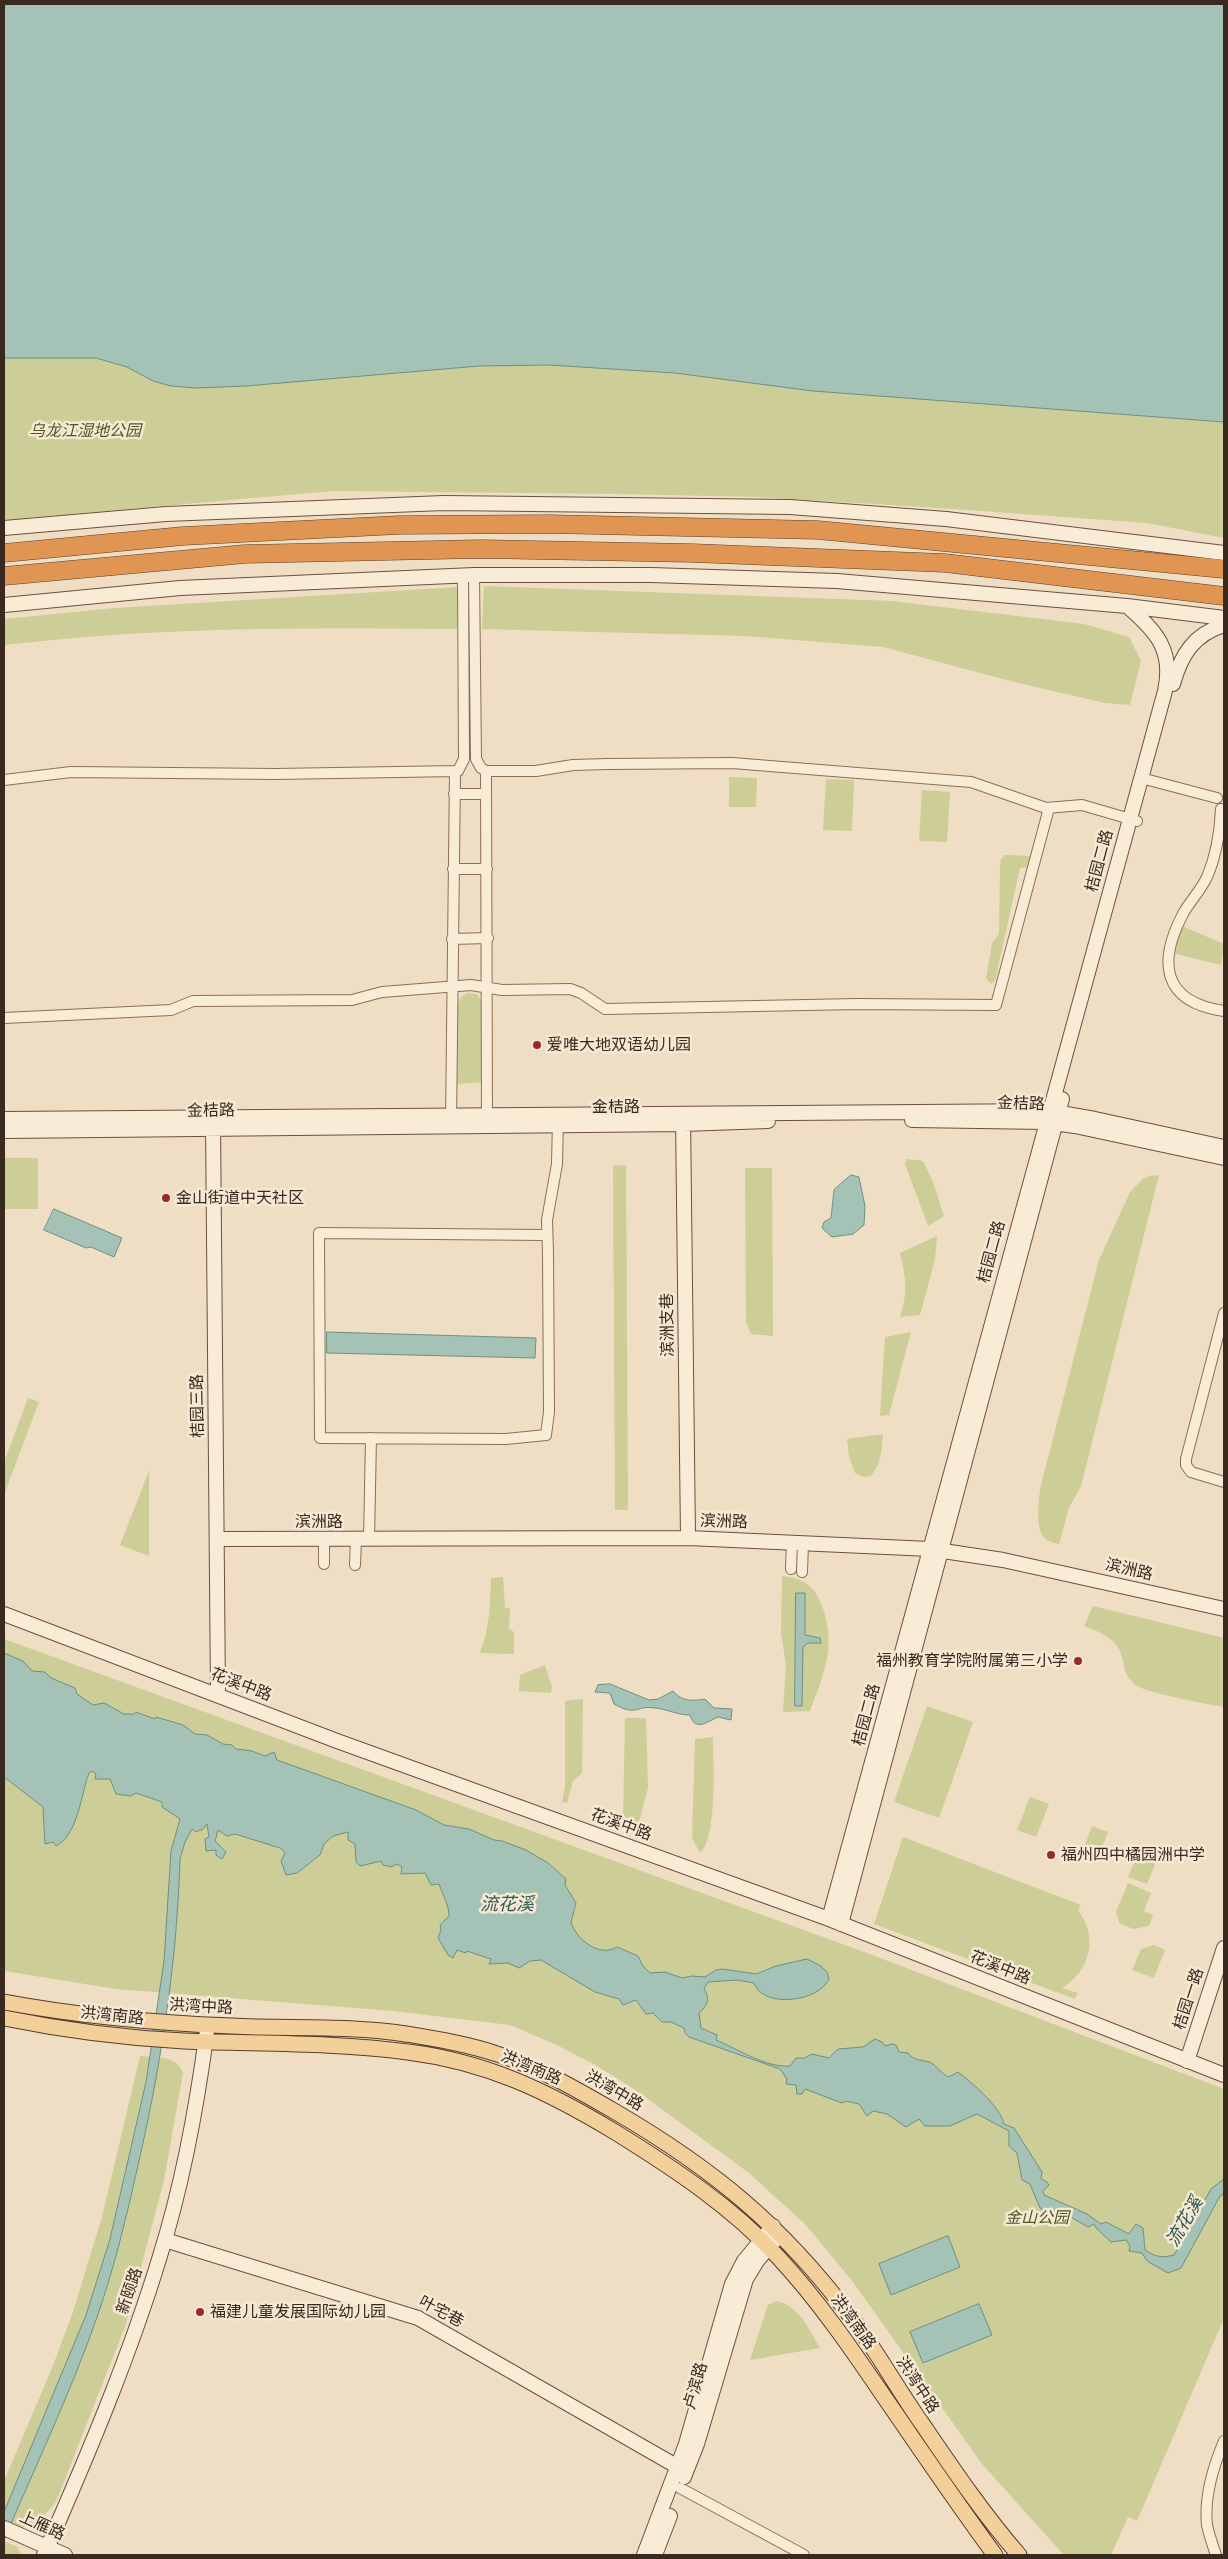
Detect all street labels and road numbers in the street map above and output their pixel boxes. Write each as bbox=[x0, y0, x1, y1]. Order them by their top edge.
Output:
street label: 桔园二路 bbox=[1082, 828, 1118, 894]
street label: 金桔路 bbox=[997, 1094, 1045, 1114]
street label: 金桔路 bbox=[592, 1097, 640, 1117]
street label: 金桔路 bbox=[187, 1101, 235, 1121]
street label: 桔园二路 bbox=[974, 1219, 1010, 1285]
street label: 滨洲支巷 bbox=[658, 1293, 678, 1357]
street label: 桔园三路 bbox=[188, 1374, 208, 1438]
street label: 滨洲路 bbox=[295, 1512, 343, 1532]
street label: 滨洲路 bbox=[700, 1512, 748, 1532]
street label: 滨洲路 bbox=[1103, 1555, 1155, 1585]
street label: 花溪中路 bbox=[208, 1665, 274, 1705]
street label: 桔园二路 bbox=[849, 1682, 885, 1748]
street label: 花溪中路 bbox=[588, 1805, 654, 1845]
street label: 花溪中路 bbox=[967, 1947, 1033, 1989]
street label: 桔园一路 bbox=[1170, 1966, 1208, 2032]
street label: 洪湾中路 bbox=[169, 1996, 233, 2018]
street label: 洪湾南路 bbox=[79, 2003, 145, 2029]
street label: 洪湾南路 bbox=[498, 2047, 564, 2089]
street label: 洪湾中路 bbox=[581, 2067, 647, 2115]
street label: 新颐路 bbox=[113, 2265, 147, 2317]
street label: 洪湾南路 bbox=[826, 2290, 880, 2354]
street label: 叶宅巷 bbox=[415, 2292, 467, 2332]
street label: 洪湾中路 bbox=[892, 2353, 942, 2417]
street label: 卢滨路 bbox=[680, 2360, 712, 2412]
street label: 上雁路 bbox=[16, 2507, 68, 2545]

